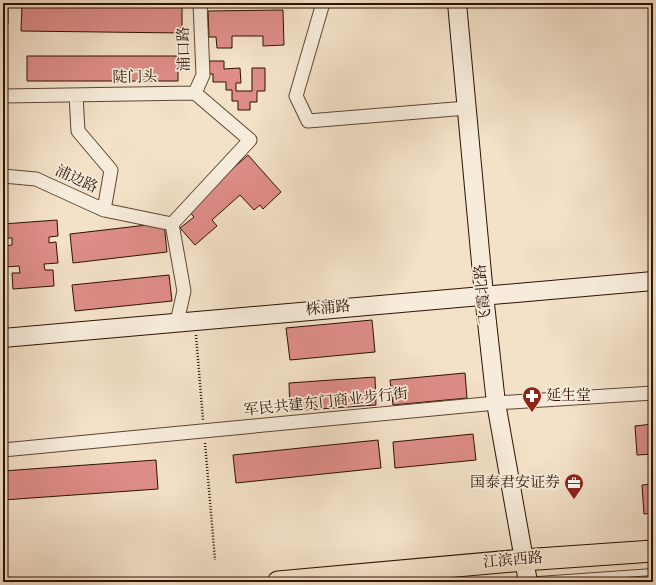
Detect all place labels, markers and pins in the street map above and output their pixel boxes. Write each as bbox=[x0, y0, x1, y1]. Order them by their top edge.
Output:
pharmacy icon: 延生堂 bbox=[521, 385, 543, 413]
place label: 延生堂 bbox=[546, 386, 591, 407]
office icon: 国泰君安证券 bbox=[563, 472, 585, 500]
place label: 国泰君安证券 bbox=[470, 473, 560, 494]

